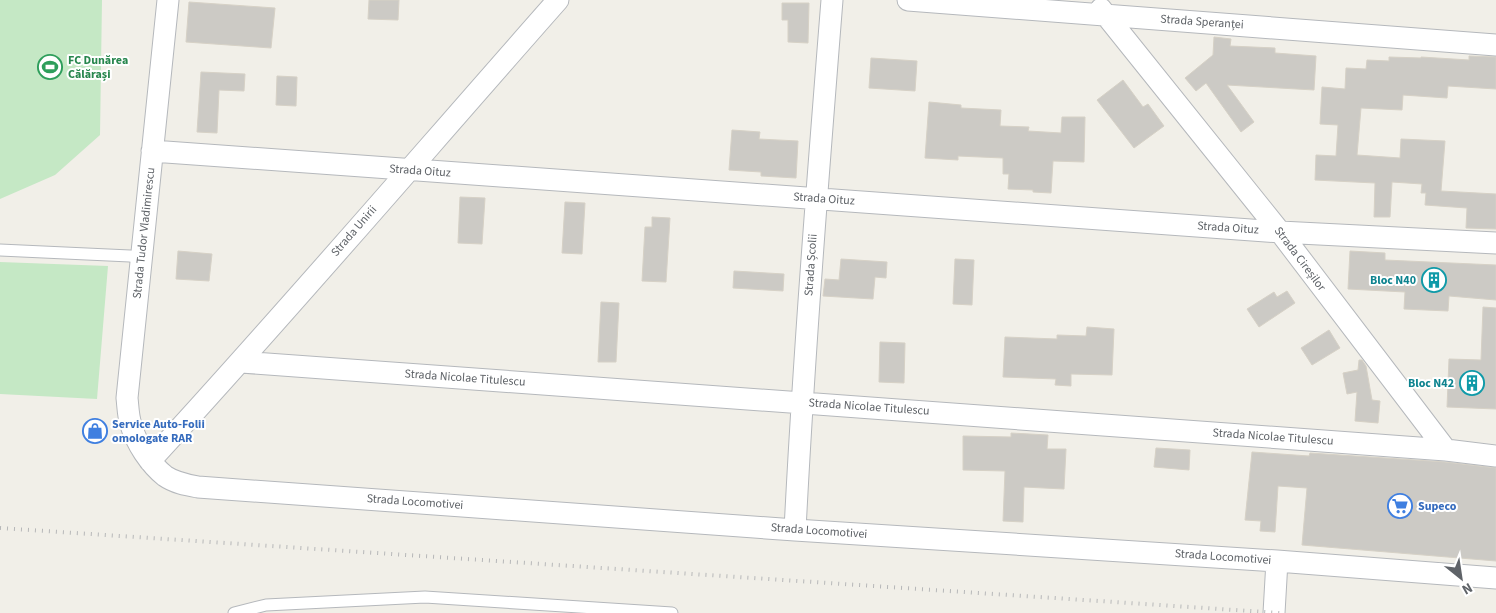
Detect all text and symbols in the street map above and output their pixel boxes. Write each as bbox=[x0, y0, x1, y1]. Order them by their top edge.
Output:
street label: Strada Speranței bbox=[1160, 11, 1244, 33]
place label: FC Dunărea Călărași bbox=[68, 52, 128, 83]
sports icon: FC Dunărea Călărași bbox=[37, 54, 63, 80]
street label: Strada Oituz bbox=[389, 160, 451, 182]
street label: Strada Tudor Vladimirescu bbox=[129, 166, 159, 300]
street label: Strada Oituz bbox=[793, 188, 855, 210]
street label: Strada Unirii bbox=[327, 202, 381, 260]
street label: Strada Oituz bbox=[1197, 217, 1259, 239]
street label: Strada Cireșilor bbox=[1270, 223, 1330, 295]
street label: Strada Școlii bbox=[800, 233, 822, 297]
building icon: Bloc N40 bbox=[1421, 267, 1447, 293]
place label: Bloc N40 bbox=[1370, 272, 1416, 289]
street label: Strada Nicolae Titulescu bbox=[404, 365, 526, 391]
building icon: Bloc N42 bbox=[1459, 370, 1485, 396]
place label: Bloc N42 bbox=[1408, 375, 1454, 392]
street label: Strada Nicolae Titulescu bbox=[808, 394, 930, 420]
place label: Service Auto-Folii omologate RAR bbox=[112, 416, 205, 447]
shop icon: Service Auto-Folii omologate RAR bbox=[82, 418, 108, 444]
street label: Strada Nicolae Titulescu bbox=[1212, 424, 1334, 450]
street label: Strada Locomotivei bbox=[366, 490, 464, 514]
supermarket icon: Supeco bbox=[1387, 493, 1413, 519]
place label: Supeco bbox=[1418, 498, 1457, 515]
street label: Strada Locomotivei bbox=[770, 519, 868, 543]
street label: Strada Locomotivei bbox=[1174, 545, 1272, 569]
north arrow bbox=[1436, 553, 1486, 603]
text: N bbox=[1458, 577, 1476, 599]

